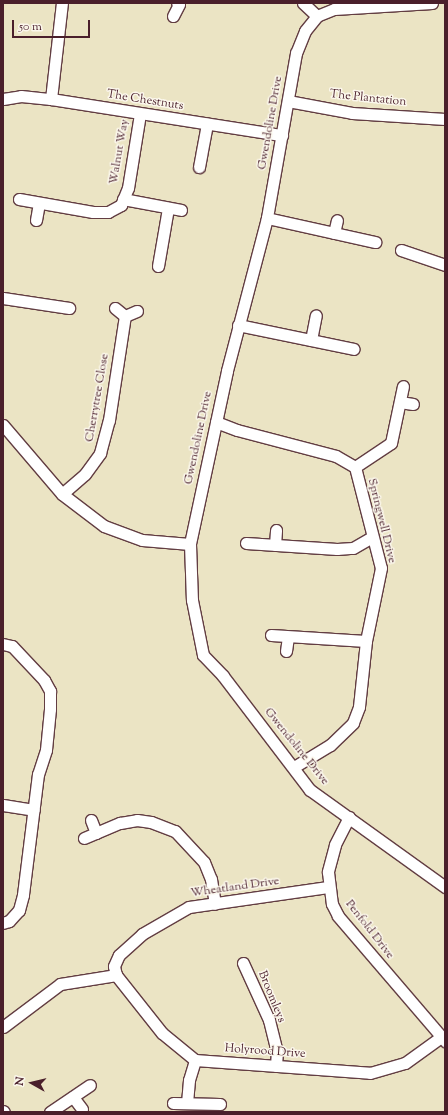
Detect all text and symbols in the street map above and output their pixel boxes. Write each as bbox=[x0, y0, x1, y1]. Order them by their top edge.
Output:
scale bar bbox=[14, 12, 92, 38]
text: 50 m bbox=[19, 18, 42, 36]
street label: Gwendoline Drive bbox=[256, 75, 286, 171]
street label: The Chestnuts bbox=[106, 88, 184, 114]
street label: The Plantation bbox=[329, 88, 407, 110]
street label: Walnut Way bbox=[107, 118, 133, 186]
street label: Cherrytree Close bbox=[83, 353, 113, 443]
street label: Gwendoline Drive bbox=[182, 390, 216, 486]
street label: Springwell Drive bbox=[364, 477, 398, 565]
street label: Gwendoline Drive bbox=[261, 706, 331, 788]
street label: Wheatland Drive bbox=[190, 875, 280, 901]
street label: Penfold Drive bbox=[342, 898, 396, 962]
street label: Broomleys bbox=[254, 969, 288, 1025]
street label: Holyrood Drive bbox=[224, 1042, 306, 1062]
north arrow bbox=[12, 1063, 52, 1103]
text: N bbox=[12, 1076, 29, 1087]

